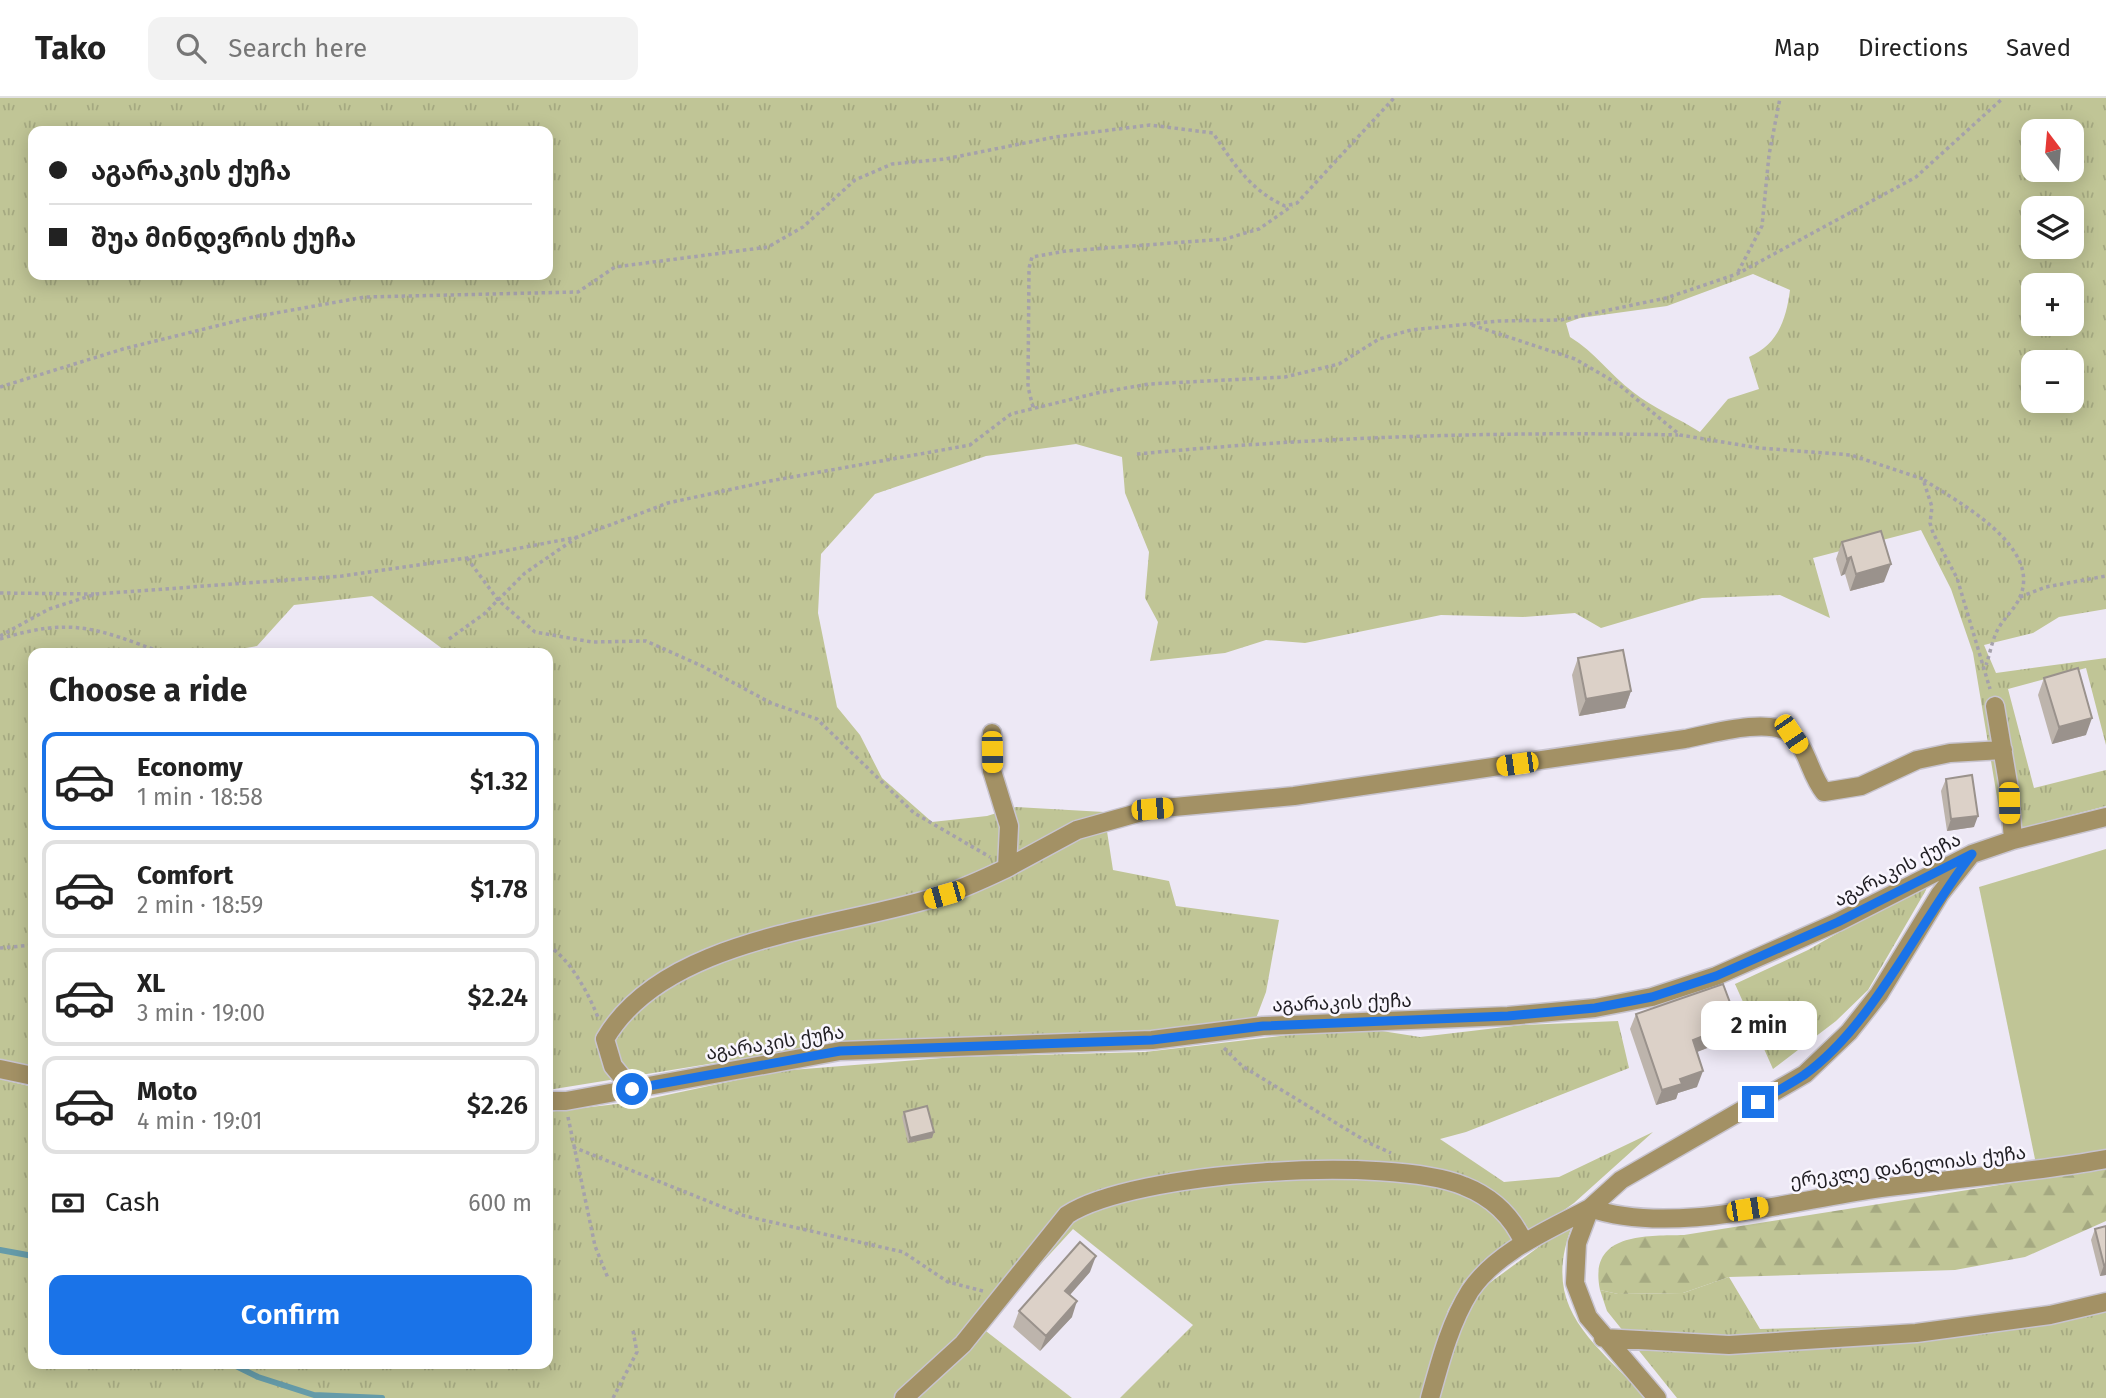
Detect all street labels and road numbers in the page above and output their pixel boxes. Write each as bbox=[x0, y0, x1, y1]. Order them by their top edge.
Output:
street label: აგარაკის ქუჩა bbox=[1830, 827, 1965, 911]
street label: აგარაკის ქუჩა bbox=[1272, 989, 1412, 1016]
street label: აგარაკის ქუჩა bbox=[704, 1020, 846, 1065]
street label: ერეკლე დანელიას ქუჩა bbox=[1789, 1141, 2027, 1193]

